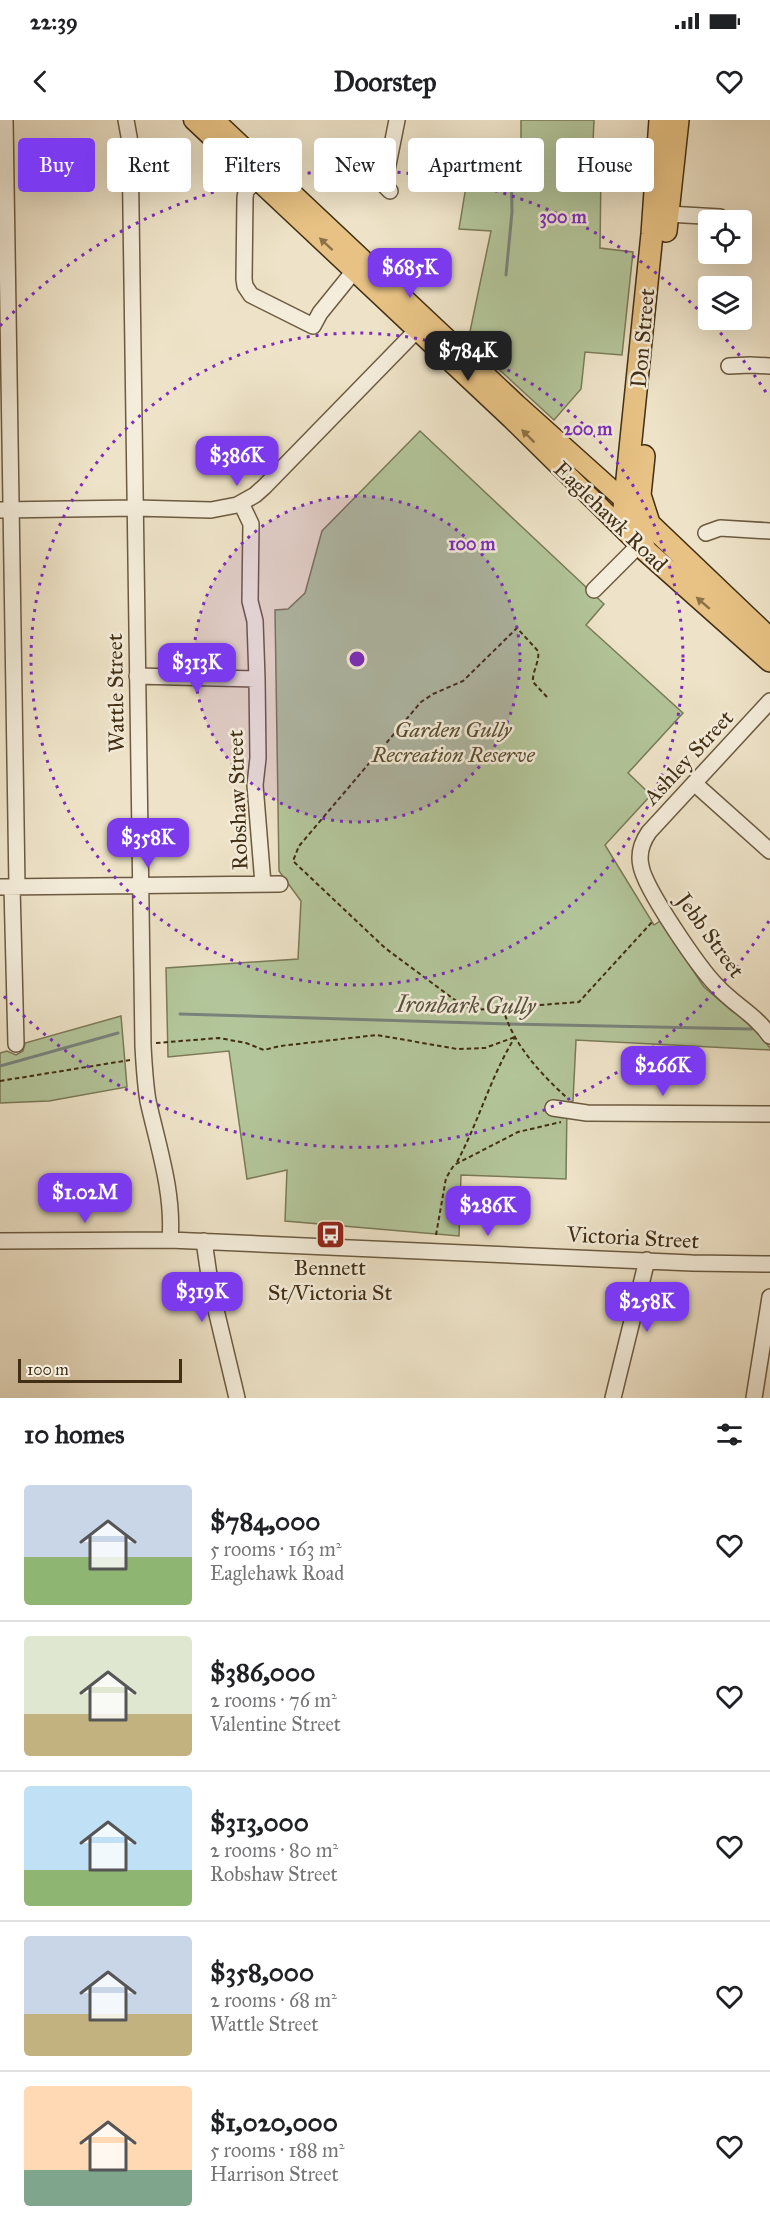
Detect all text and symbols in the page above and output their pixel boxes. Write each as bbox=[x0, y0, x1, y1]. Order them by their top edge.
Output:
text: 22:39 bbox=[30, 8, 78, 35]
icon: back bbox=[24, 65, 57, 98]
text: Doorstep bbox=[333, 65, 437, 98]
icon: heart bbox=[713, 65, 746, 98]
chip: Buy bbox=[18, 138, 95, 192]
chip: Rent bbox=[107, 138, 191, 192]
chip: Filters bbox=[203, 138, 302, 192]
chip: New bbox=[314, 138, 396, 192]
chip: Apartment bbox=[408, 138, 544, 192]
chip: House bbox=[556, 138, 654, 192]
text: 300 m bbox=[539, 206, 587, 229]
map controls bbox=[698, 210, 752, 330]
button: locate bbox=[698, 210, 752, 264]
one-way arrow bbox=[319, 238, 333, 252]
pin: $685K bbox=[368, 248, 452, 299]
text: $685K bbox=[382, 255, 438, 279]
button: layers bbox=[698, 276, 752, 330]
street label: Don Street bbox=[625, 287, 660, 389]
pin: $784K bbox=[426, 331, 510, 382]
text: $784K bbox=[439, 338, 497, 362]
text: 200 m bbox=[564, 418, 613, 440]
one-way arrow bbox=[522, 430, 536, 444]
pin: $386K bbox=[195, 436, 279, 487]
text: $386K bbox=[209, 443, 265, 467]
street label: Eaglehawk Road bbox=[548, 455, 673, 577]
text: 100 m bbox=[449, 533, 496, 555]
one-way arrow bbox=[696, 597, 711, 610]
street label: Wattle Street bbox=[101, 633, 130, 753]
pin: $313K bbox=[155, 643, 239, 694]
centre of rings bbox=[347, 649, 367, 669]
text: $313K bbox=[172, 650, 222, 674]
street label: Ashley Street bbox=[637, 704, 739, 811]
park label: Garden Gully Recreation Reserve bbox=[370, 716, 535, 768]
street label: Robshaw Street bbox=[222, 729, 253, 871]
pin: $358K bbox=[106, 818, 190, 869]
text: $358K bbox=[121, 825, 175, 849]
street label: Jebb Street bbox=[670, 886, 751, 983]
water label: Ironbark Gully bbox=[395, 989, 537, 1021]
pin: $266K bbox=[621, 1046, 705, 1097]
text: $266K bbox=[635, 1053, 691, 1077]
pin: $1.02M bbox=[36, 1173, 134, 1224]
text: $1.02M bbox=[52, 1180, 118, 1204]
pin: $286K bbox=[446, 1186, 530, 1237]
text: $286K bbox=[460, 1193, 516, 1217]
bus stop icon: Bennett St/Victoria St bbox=[314, 1219, 346, 1251]
street label: Victoria Street bbox=[565, 1220, 700, 1254]
place label: Bennett St/Victoria St bbox=[268, 1254, 393, 1306]
pin: $319K bbox=[160, 1272, 244, 1323]
text: $319K bbox=[176, 1279, 228, 1303]
pin: $258K bbox=[605, 1282, 689, 1333]
text: $258K bbox=[619, 1289, 675, 1313]
scale bar bbox=[18, 1356, 182, 1384]
text: 100 m bbox=[27, 1360, 69, 1379]
text: 10 homes bbox=[24, 1418, 125, 1450]
icon: filters bbox=[713, 1418, 746, 1451]
text: $784,000 bbox=[210, 1505, 321, 1537]
icon: home bbox=[72, 1509, 144, 1581]
icon: heart bbox=[713, 1529, 746, 1562]
text: 5 rooms · 163 m² bbox=[210, 1537, 342, 1561]
text: Eaglehawk Road bbox=[210, 1561, 344, 1585]
text: $386,000 bbox=[210, 1656, 315, 1688]
icon: home bbox=[72, 1660, 144, 1732]
icon: heart bbox=[713, 1680, 746, 1713]
text: 2 rooms · 76 m² bbox=[210, 1688, 337, 1712]
text: Valentine Street bbox=[210, 1712, 341, 1736]
text: $313,000 bbox=[210, 1806, 309, 1838]
icon: home bbox=[72, 1810, 144, 1882]
icon: heart bbox=[713, 1830, 746, 1863]
text: 2 rooms · 80 m² bbox=[210, 1838, 338, 1862]
text: Robshaw Street bbox=[210, 1862, 338, 1886]
text: $358,000 bbox=[210, 1956, 314, 1988]
icon: home bbox=[72, 1960, 144, 2032]
icon: heart bbox=[713, 1980, 746, 2013]
text: 2 rooms · 68 m² bbox=[210, 1988, 337, 2012]
text: Wattle Street bbox=[210, 2012, 318, 2036]
text: $1,020,000 bbox=[210, 2106, 338, 2138]
icon: home bbox=[72, 2110, 144, 2182]
icon: heart bbox=[713, 2130, 746, 2163]
text: 5 rooms · 188 m² bbox=[210, 2138, 345, 2162]
text: Harrison Street bbox=[210, 2162, 339, 2186]

